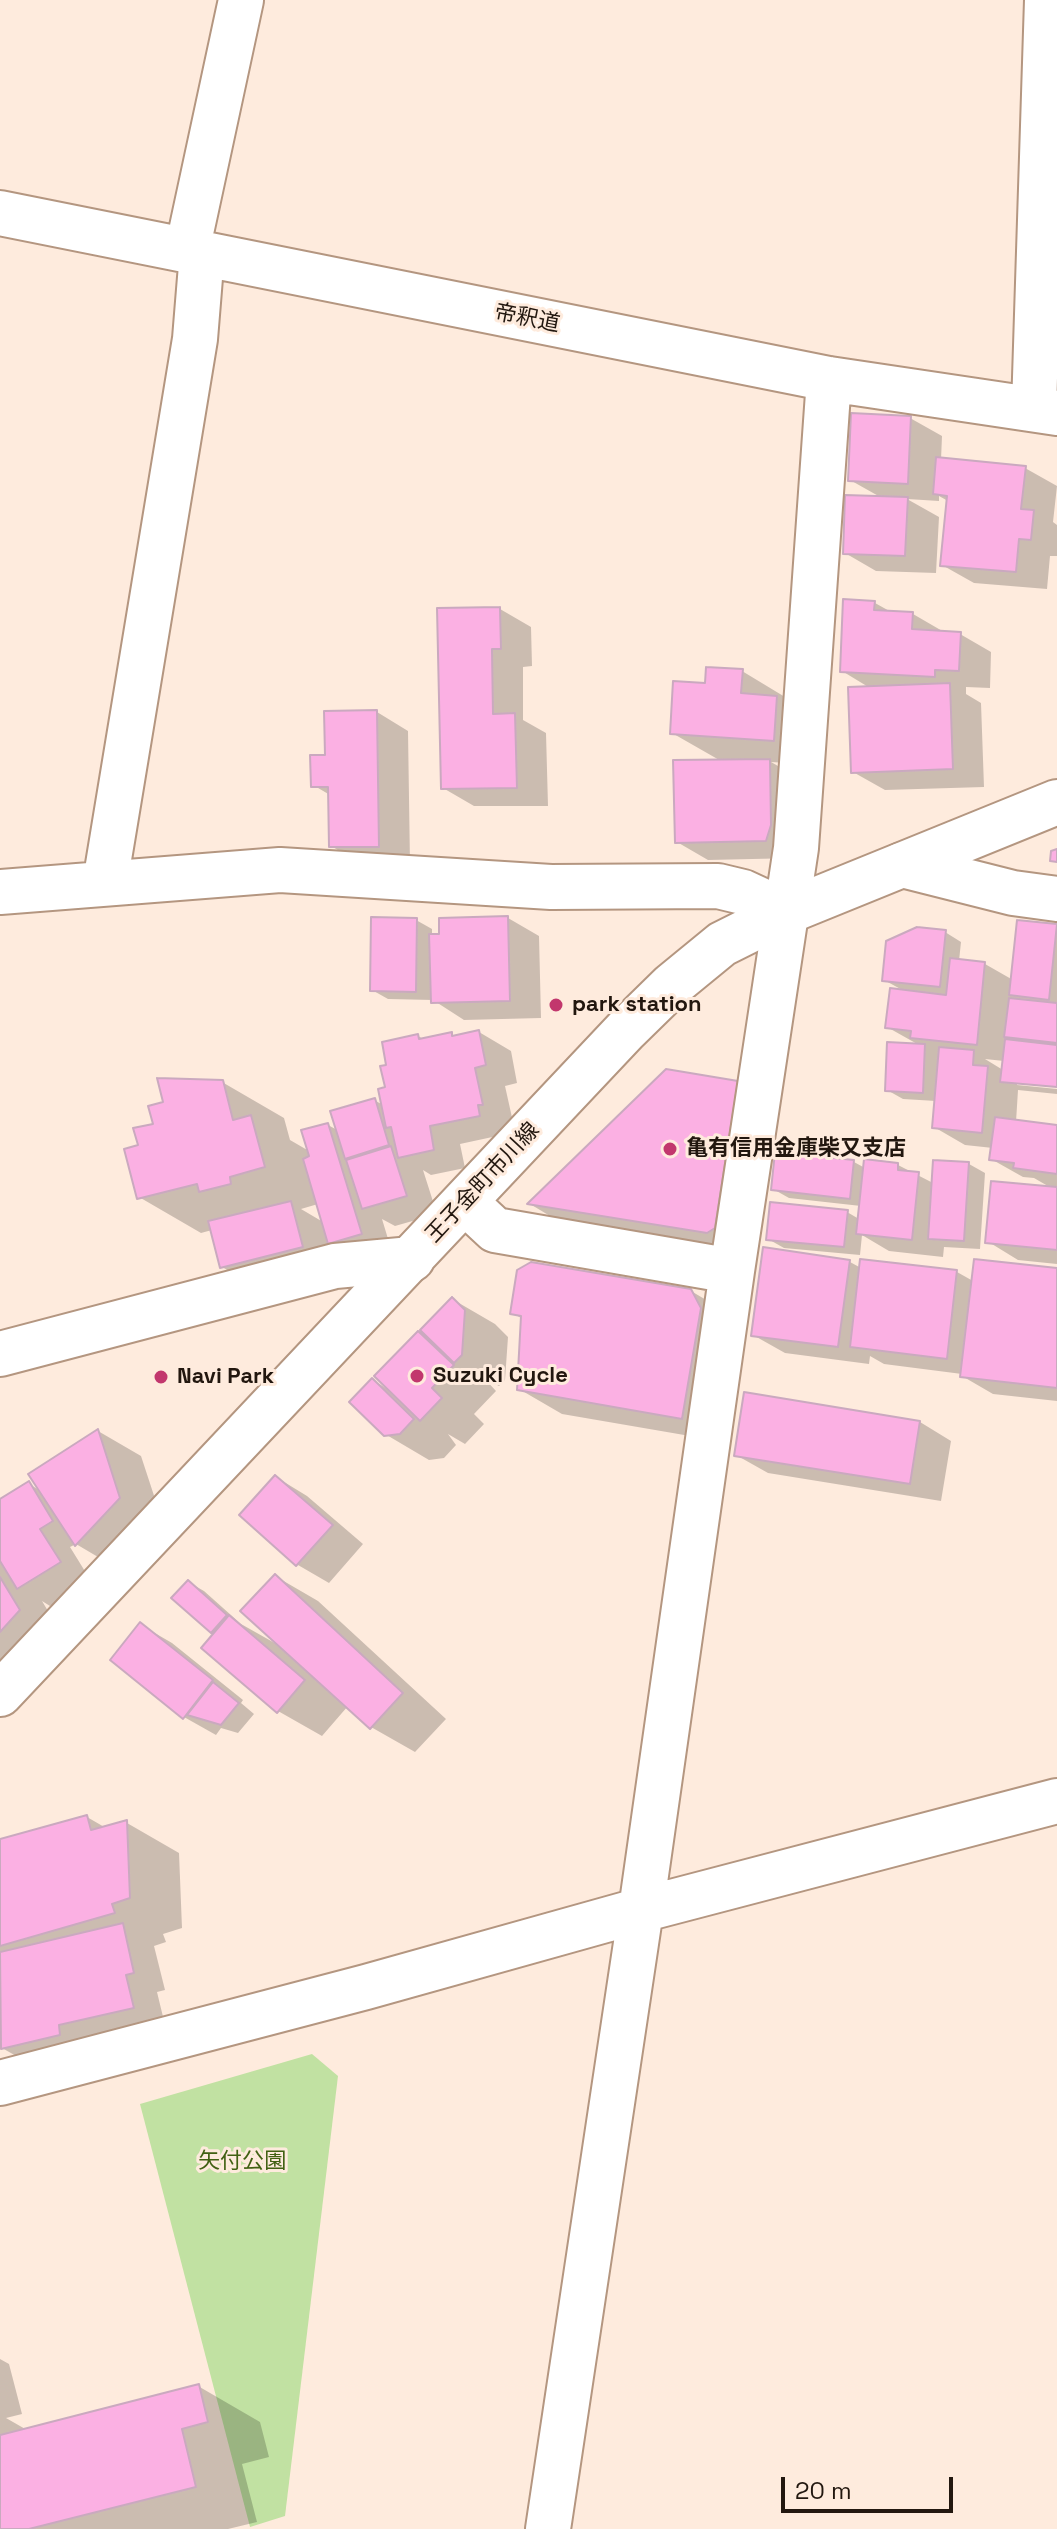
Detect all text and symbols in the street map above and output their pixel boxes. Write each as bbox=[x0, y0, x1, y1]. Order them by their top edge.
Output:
street label: 帝釈道 bbox=[492, 300, 562, 338]
place label: park station bbox=[572, 992, 702, 1018]
marker: park station bbox=[547, 996, 565, 1014]
street label: 王子金町市川線 bbox=[421, 1118, 545, 1248]
place label: 亀有信用金庫柴又支店 bbox=[686, 1136, 906, 1162]
marker: 亀有信用金庫柴又支店 bbox=[661, 1140, 679, 1158]
place label: Suzuki Cycle bbox=[433, 1363, 568, 1389]
place label: Navi Park bbox=[177, 1364, 274, 1390]
marker: Suzuki Cycle bbox=[408, 1367, 426, 1385]
marker: Navi Park bbox=[152, 1368, 170, 1386]
park label: 矢付公園 bbox=[198, 2149, 286, 2175]
scale bar bbox=[785, 2461, 957, 2511]
text: 20 m bbox=[795, 2475, 852, 2506]

